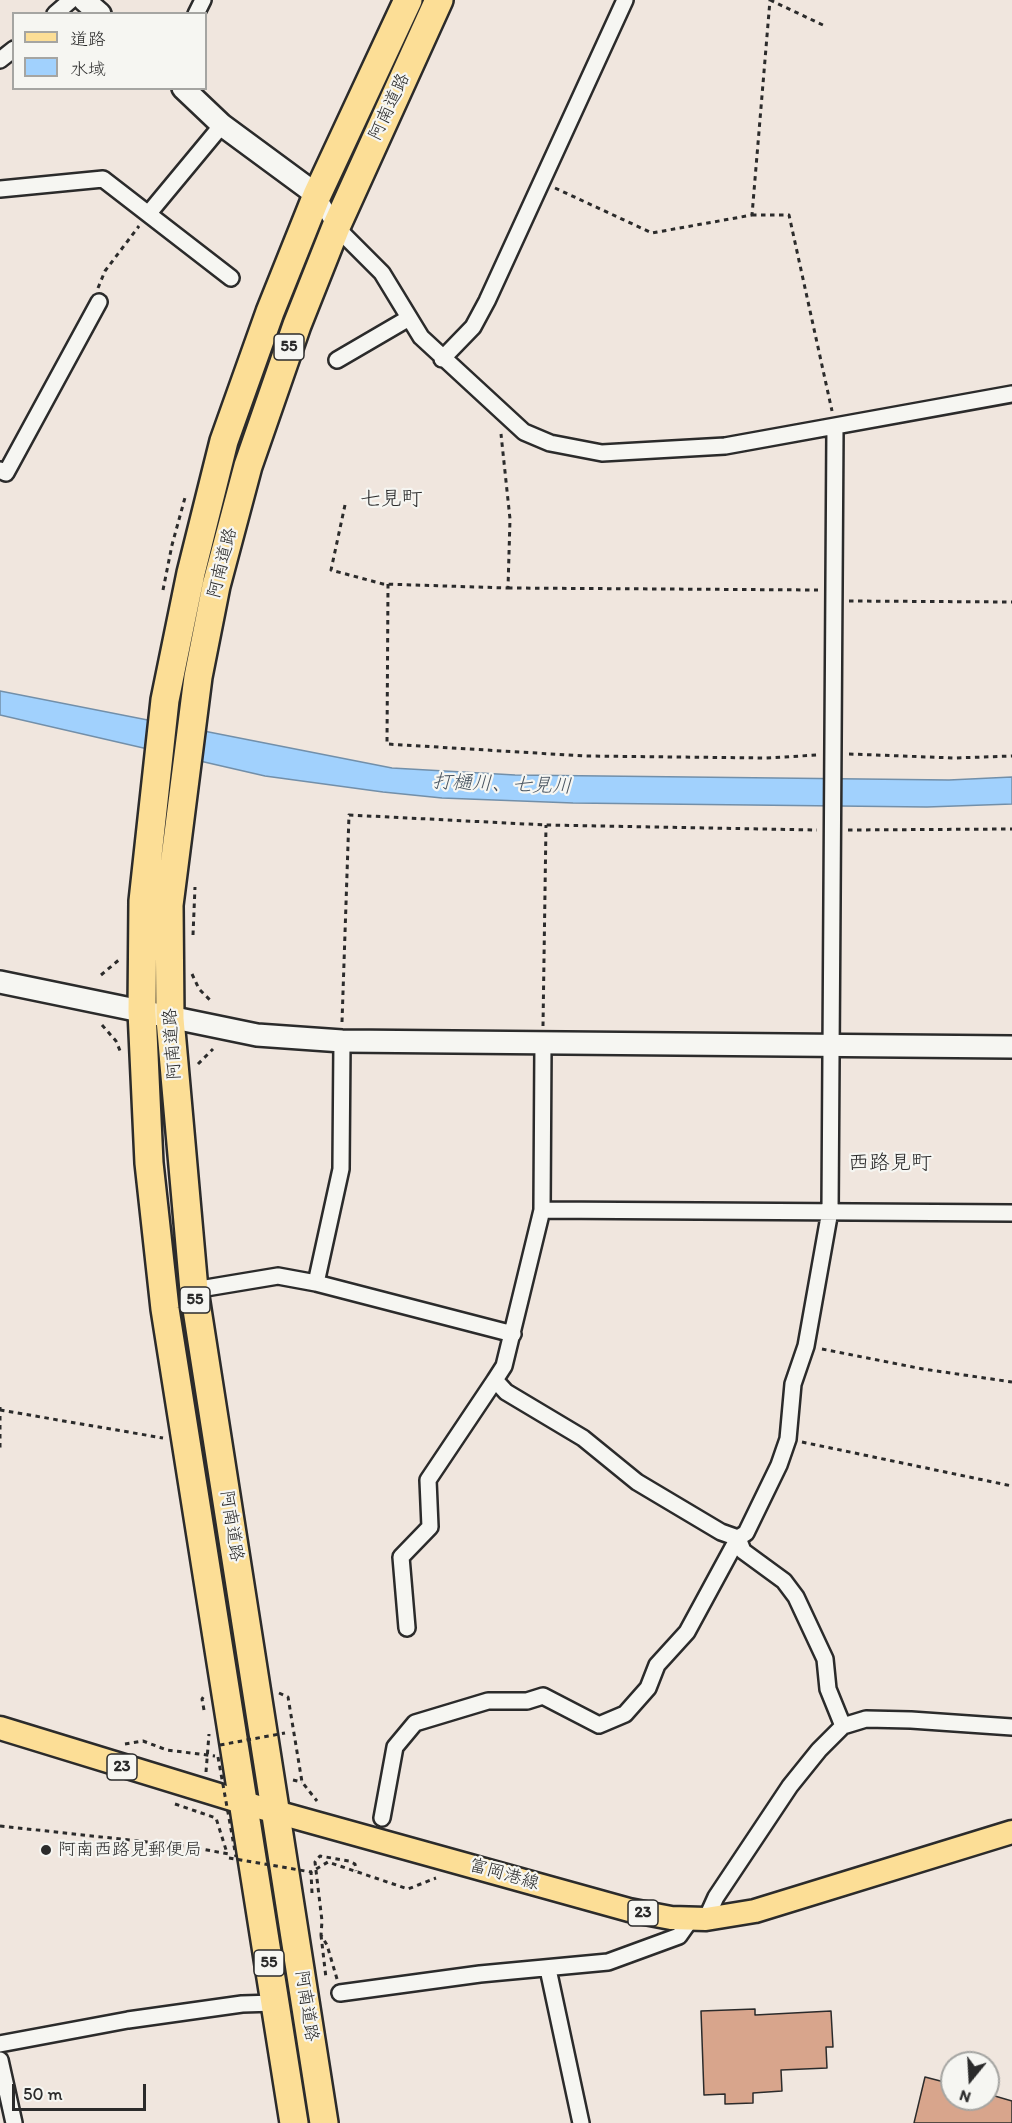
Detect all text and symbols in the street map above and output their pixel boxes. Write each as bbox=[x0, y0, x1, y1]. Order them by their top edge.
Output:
legend bbox=[12, 12, 207, 90]
text: 道路 bbox=[70, 28, 106, 50]
text: 水域 bbox=[70, 58, 106, 80]
street label: 阿南道路 bbox=[365, 70, 415, 144]
road number: 55 bbox=[274, 334, 304, 360]
district label: 七見町 bbox=[360, 487, 422, 513]
street label: 阿南道路 bbox=[204, 525, 242, 601]
water label: 打樋川、七見川 bbox=[432, 771, 572, 799]
street label: 阿南道路 bbox=[160, 1007, 186, 1081]
district label: 西路見町 bbox=[848, 1151, 932, 1177]
road number: 55 bbox=[180, 1287, 210, 1313]
street label: 阿南道路 bbox=[215, 1489, 247, 1563]
road number: 23 bbox=[107, 1754, 137, 1780]
place label: 阿南西路見郵便局 bbox=[58, 1839, 202, 1861]
marker: 阿南西路見郵便局 bbox=[39, 1843, 53, 1857]
street label: 富岡港線 bbox=[466, 1855, 542, 1895]
road number: 23 bbox=[628, 1900, 658, 1926]
road number: 55 bbox=[254, 1950, 284, 1976]
street label: 阿南道路 bbox=[290, 1969, 322, 2043]
north arrow bbox=[940, 2051, 1000, 2111]
scale bar bbox=[15, 2072, 148, 2110]
text: 50 m bbox=[23, 2083, 63, 2105]
text: N bbox=[957, 2086, 973, 2107]

